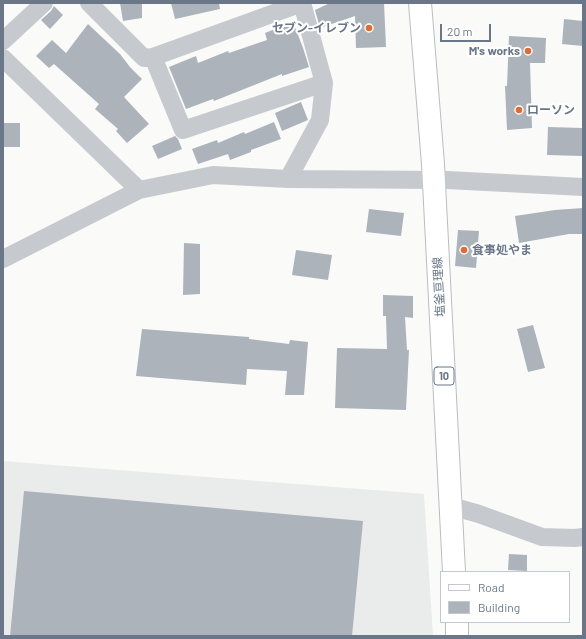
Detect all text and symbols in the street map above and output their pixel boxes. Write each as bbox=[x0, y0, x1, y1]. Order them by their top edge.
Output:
scale bar bbox=[442, 16, 493, 42]
place label: セブン-イレブン bbox=[272, 21, 361, 35]
marker: セブン-イレブン bbox=[364, 23, 374, 33]
text: 20 m bbox=[447, 24, 473, 38]
place label: M's works bbox=[469, 44, 520, 58]
marker: M's works bbox=[523, 46, 533, 56]
place label: ローソン bbox=[527, 103, 575, 117]
marker: ローソン bbox=[514, 105, 524, 115]
place label: 食事処やま bbox=[472, 243, 532, 257]
marker: 食事処やま bbox=[459, 245, 469, 255]
street label: 塩釜亘理線 bbox=[430, 257, 448, 317]
road number: 10 bbox=[434, 367, 454, 385]
legend bbox=[440, 571, 570, 623]
text: Road bbox=[478, 580, 505, 594]
text: Building bbox=[478, 600, 520, 614]

